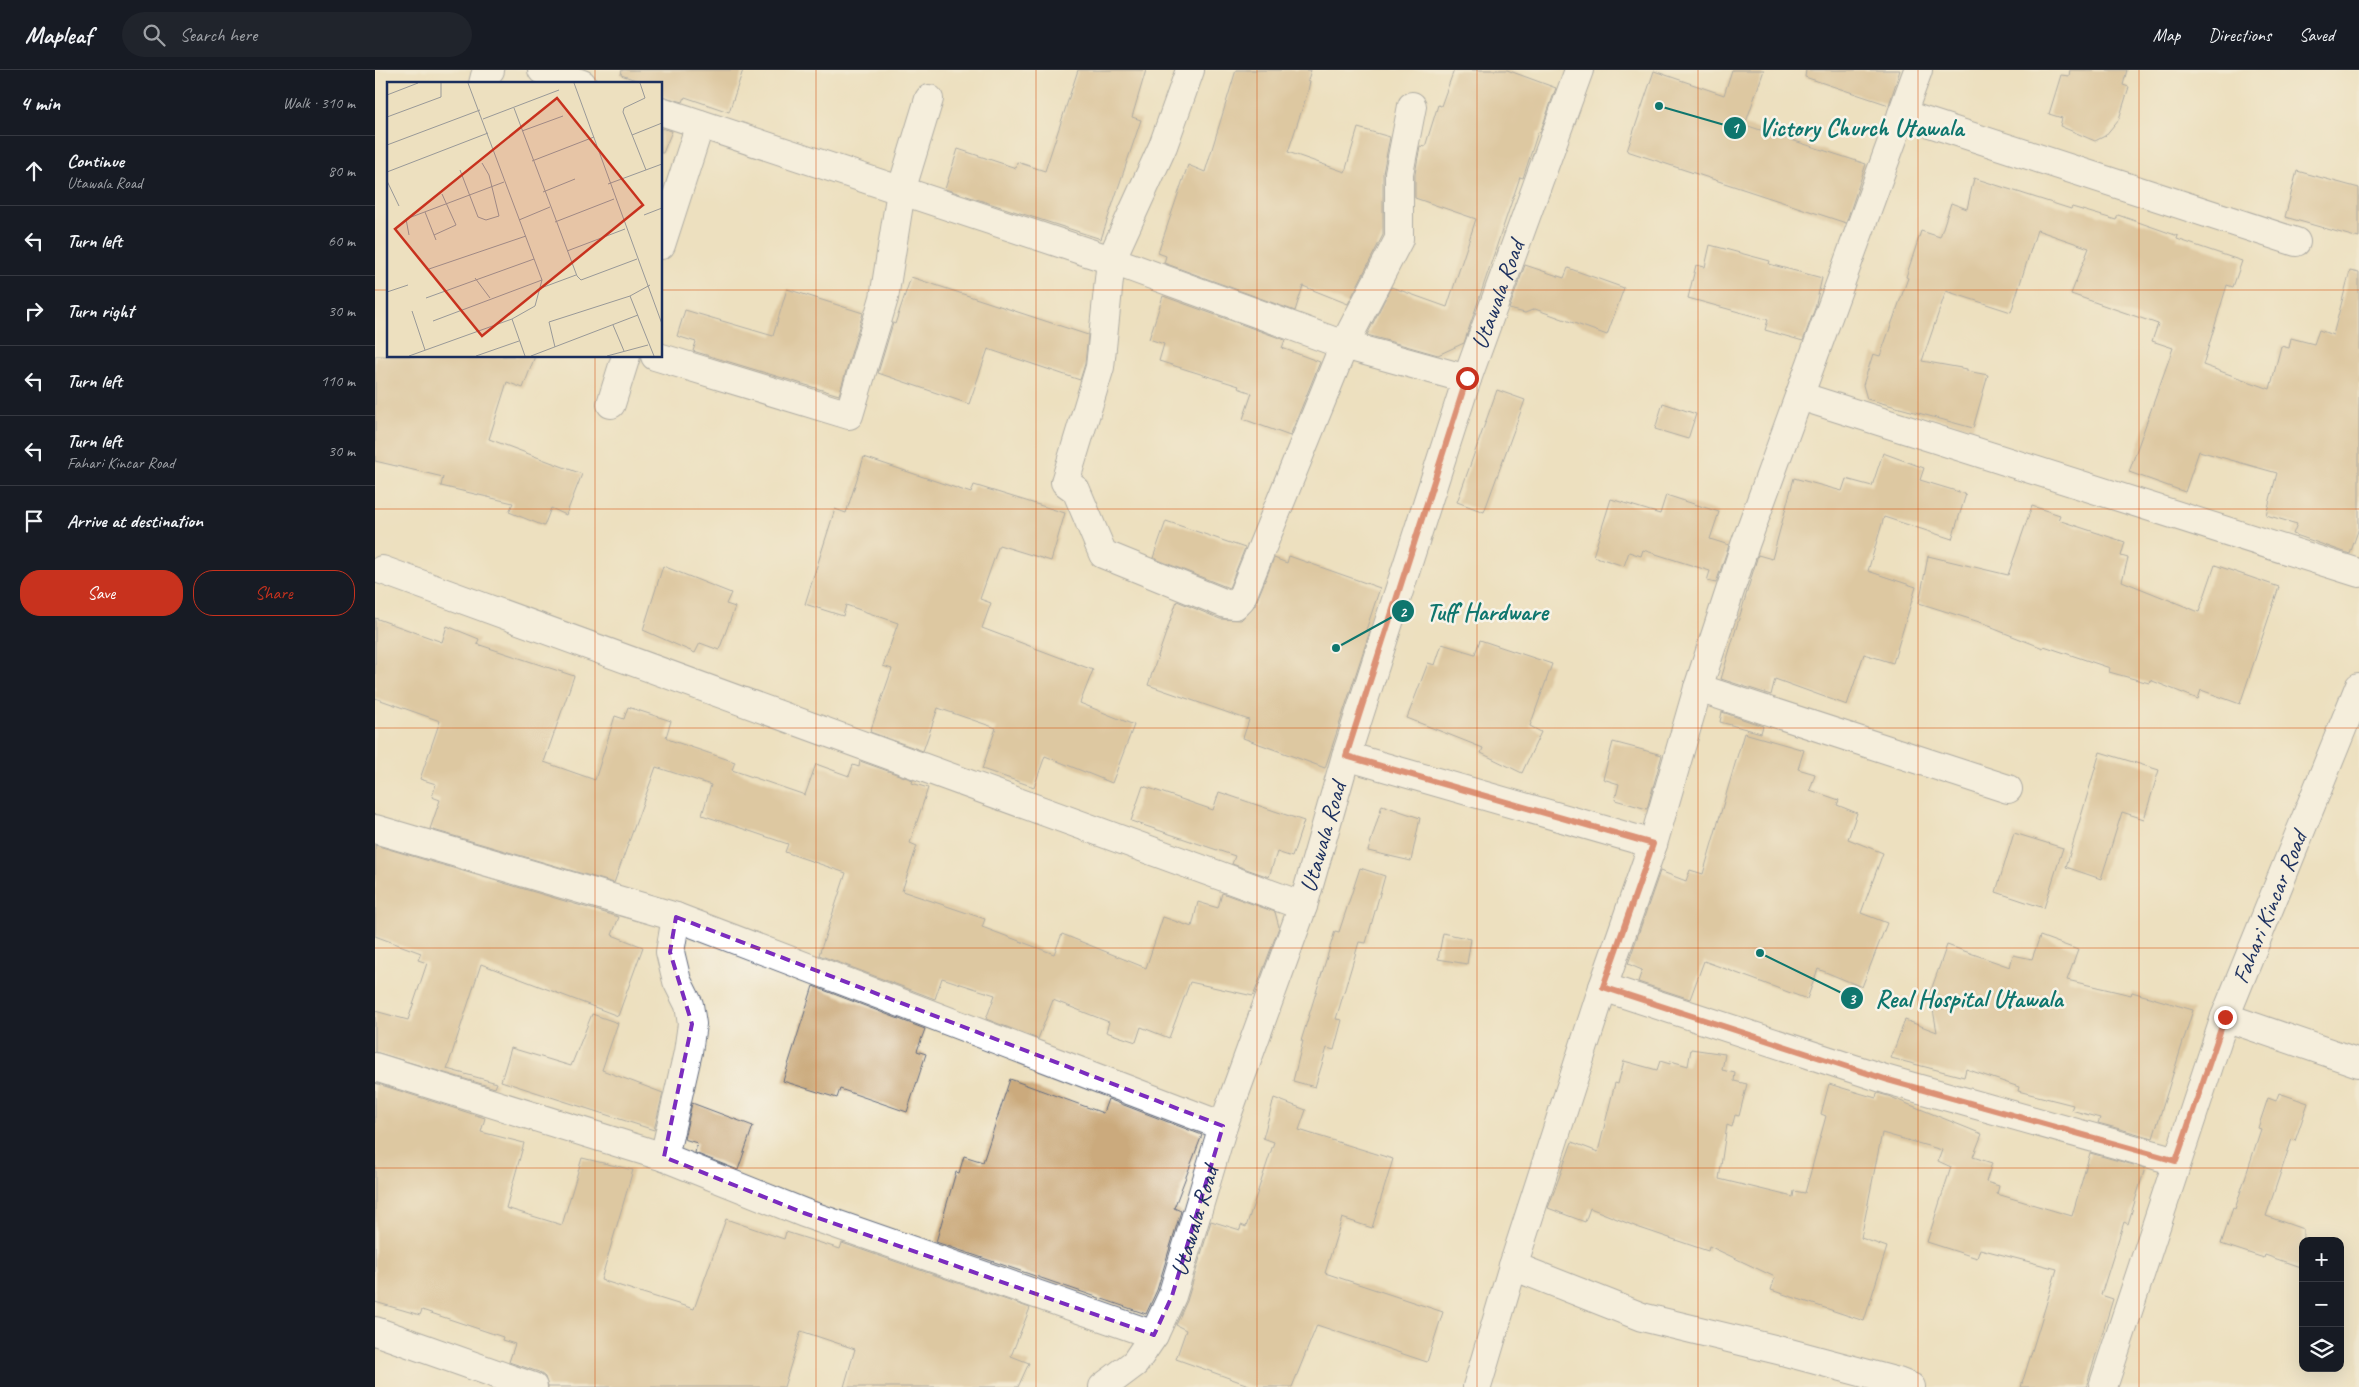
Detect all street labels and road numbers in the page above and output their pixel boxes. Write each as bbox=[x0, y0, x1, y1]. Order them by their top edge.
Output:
street label: Utawala Road bbox=[1464, 233, 1532, 353]
street label: Utawala Road bbox=[1293, 775, 1354, 896]
street label: Fahari Kincar Road bbox=[2225, 823, 2315, 988]
street label: Utawala Road bbox=[1164, 1159, 1226, 1280]

